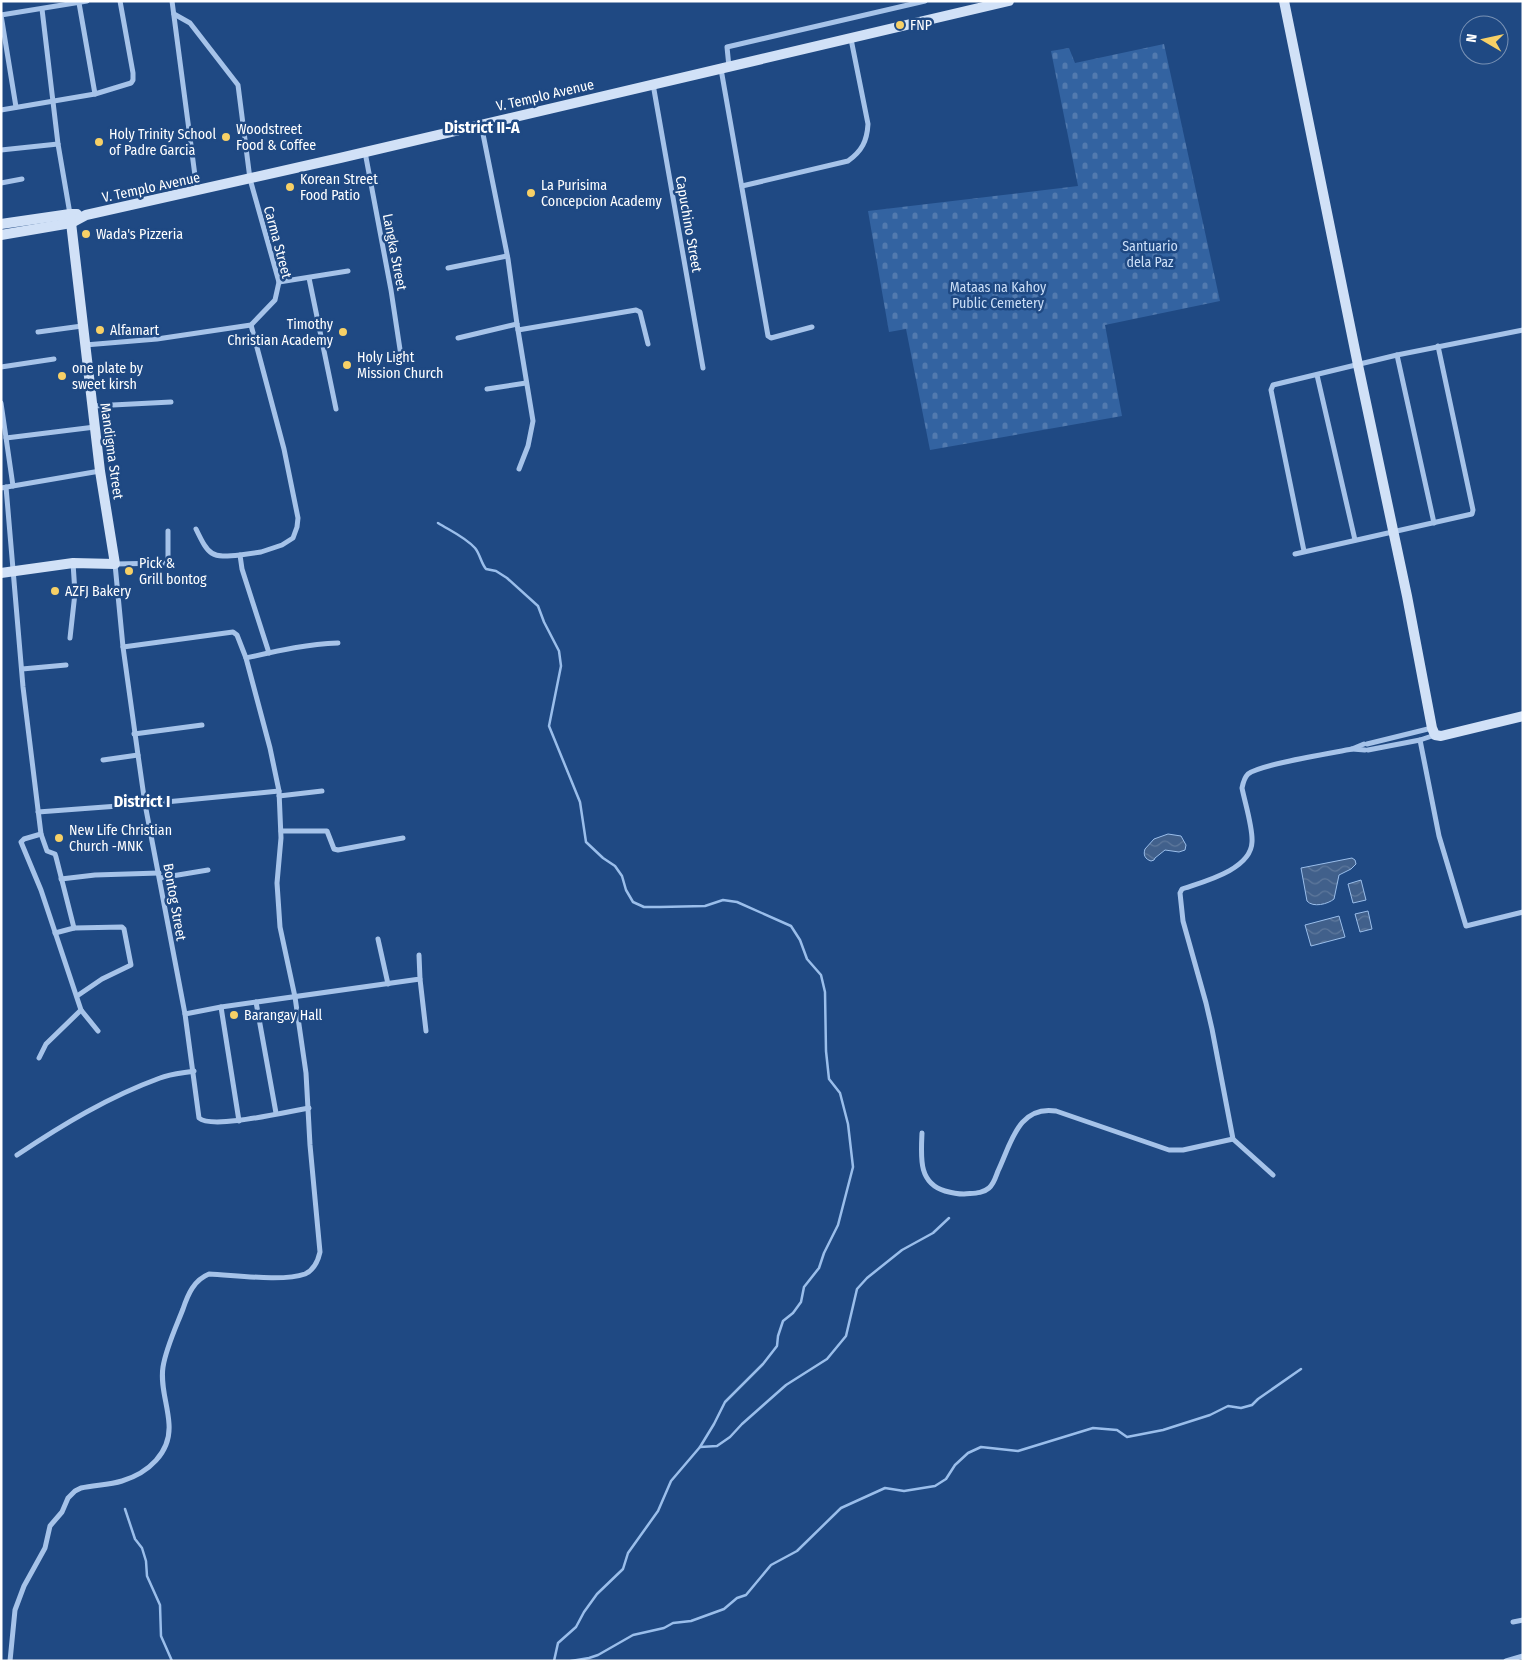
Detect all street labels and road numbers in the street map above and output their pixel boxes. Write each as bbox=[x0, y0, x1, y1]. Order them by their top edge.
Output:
street label: V. Templo Avenue bbox=[495, 76, 596, 115]
street label: V. Templo Avenue bbox=[100, 169, 202, 206]
street label: Capuchino Street bbox=[672, 174, 705, 274]
street label: Carma Street bbox=[260, 204, 295, 281]
street label: Langka Street bbox=[379, 212, 410, 292]
street label: Mandigma Street bbox=[96, 402, 127, 501]
street label: Bontog Street bbox=[159, 862, 190, 943]

